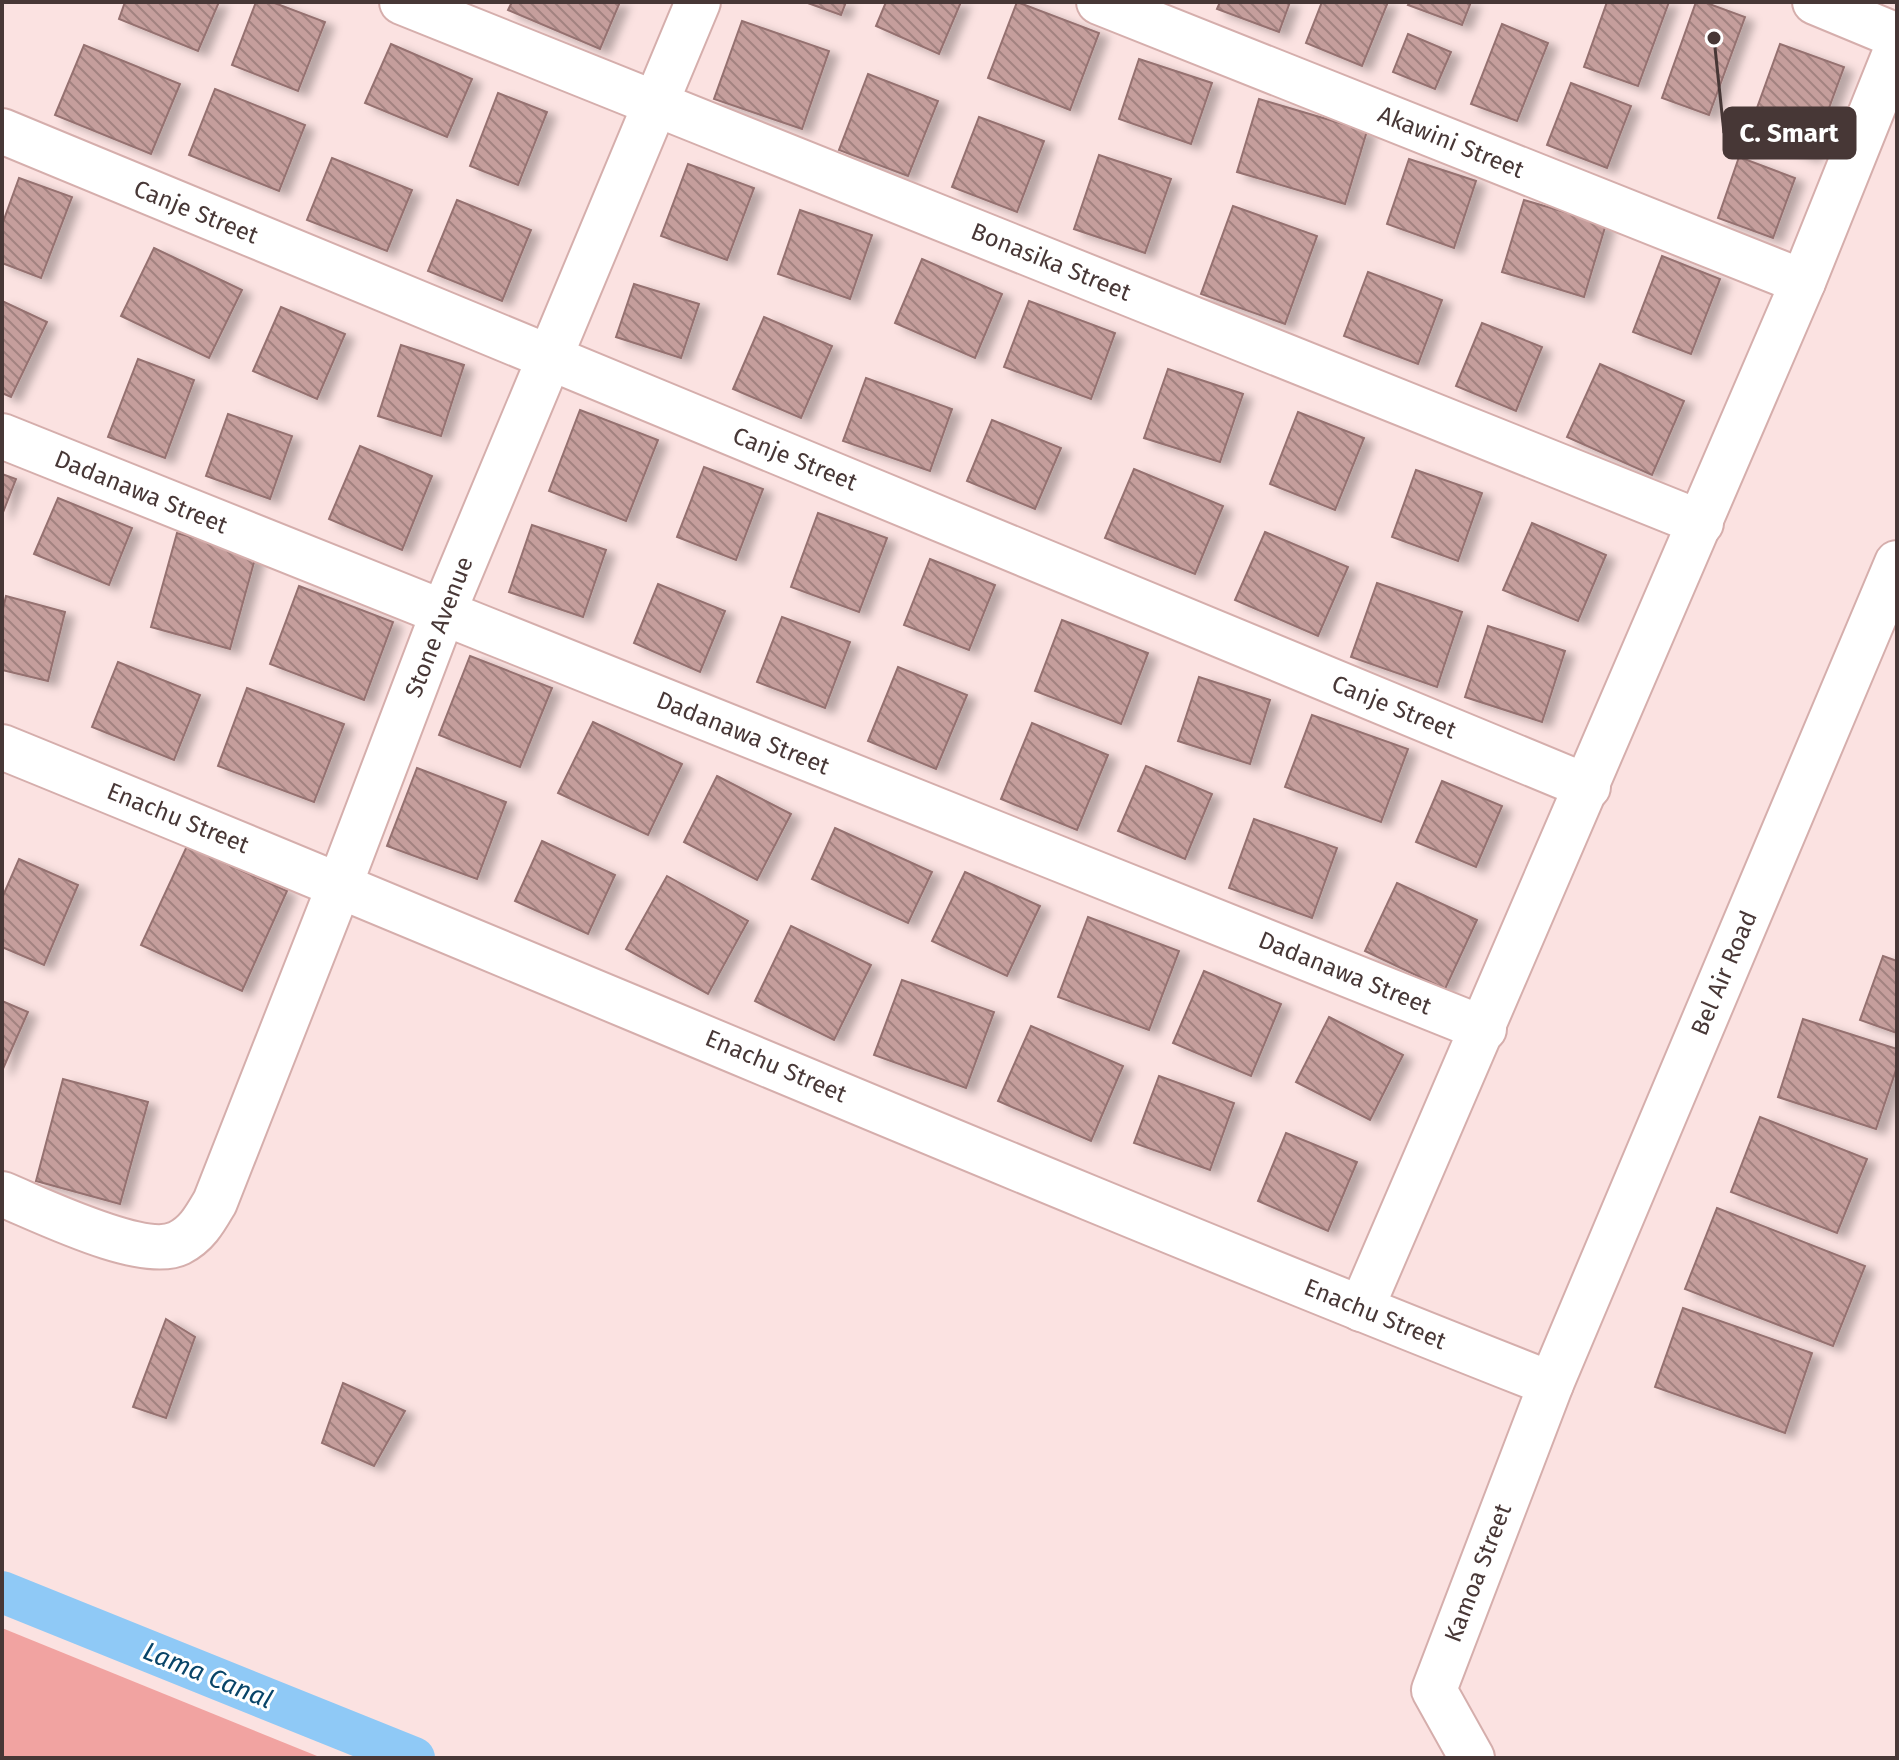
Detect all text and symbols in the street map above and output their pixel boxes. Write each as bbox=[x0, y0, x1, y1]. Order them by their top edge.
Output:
street label: Akawini Street bbox=[1374, 100, 1528, 184]
callout: C. Smart bbox=[1724, 108, 1855, 158]
text: C. Smart bbox=[1740, 118, 1839, 149]
street label: Canje Street bbox=[130, 174, 263, 250]
street label: Bonasika Street bbox=[967, 217, 1135, 307]
street label: Canje Street bbox=[729, 421, 862, 497]
street label: Dadanawa Street bbox=[50, 445, 232, 540]
street label: Stone Avenue bbox=[399, 553, 479, 701]
street label: Canje Street bbox=[1328, 669, 1461, 745]
street label: Dadanawa Street bbox=[652, 686, 834, 781]
street label: Enachu Street bbox=[103, 777, 253, 859]
street label: Bel Air Road bbox=[1685, 907, 1763, 1039]
street label: Dadanawa Street bbox=[1254, 926, 1436, 1021]
street label: Enachu Street bbox=[701, 1024, 851, 1108]
street label: Enachu Street bbox=[1300, 1273, 1450, 1355]
street label: Kamoa Street bbox=[1439, 1500, 1517, 1646]
water label: Lama Canal bbox=[139, 1636, 277, 1715]

